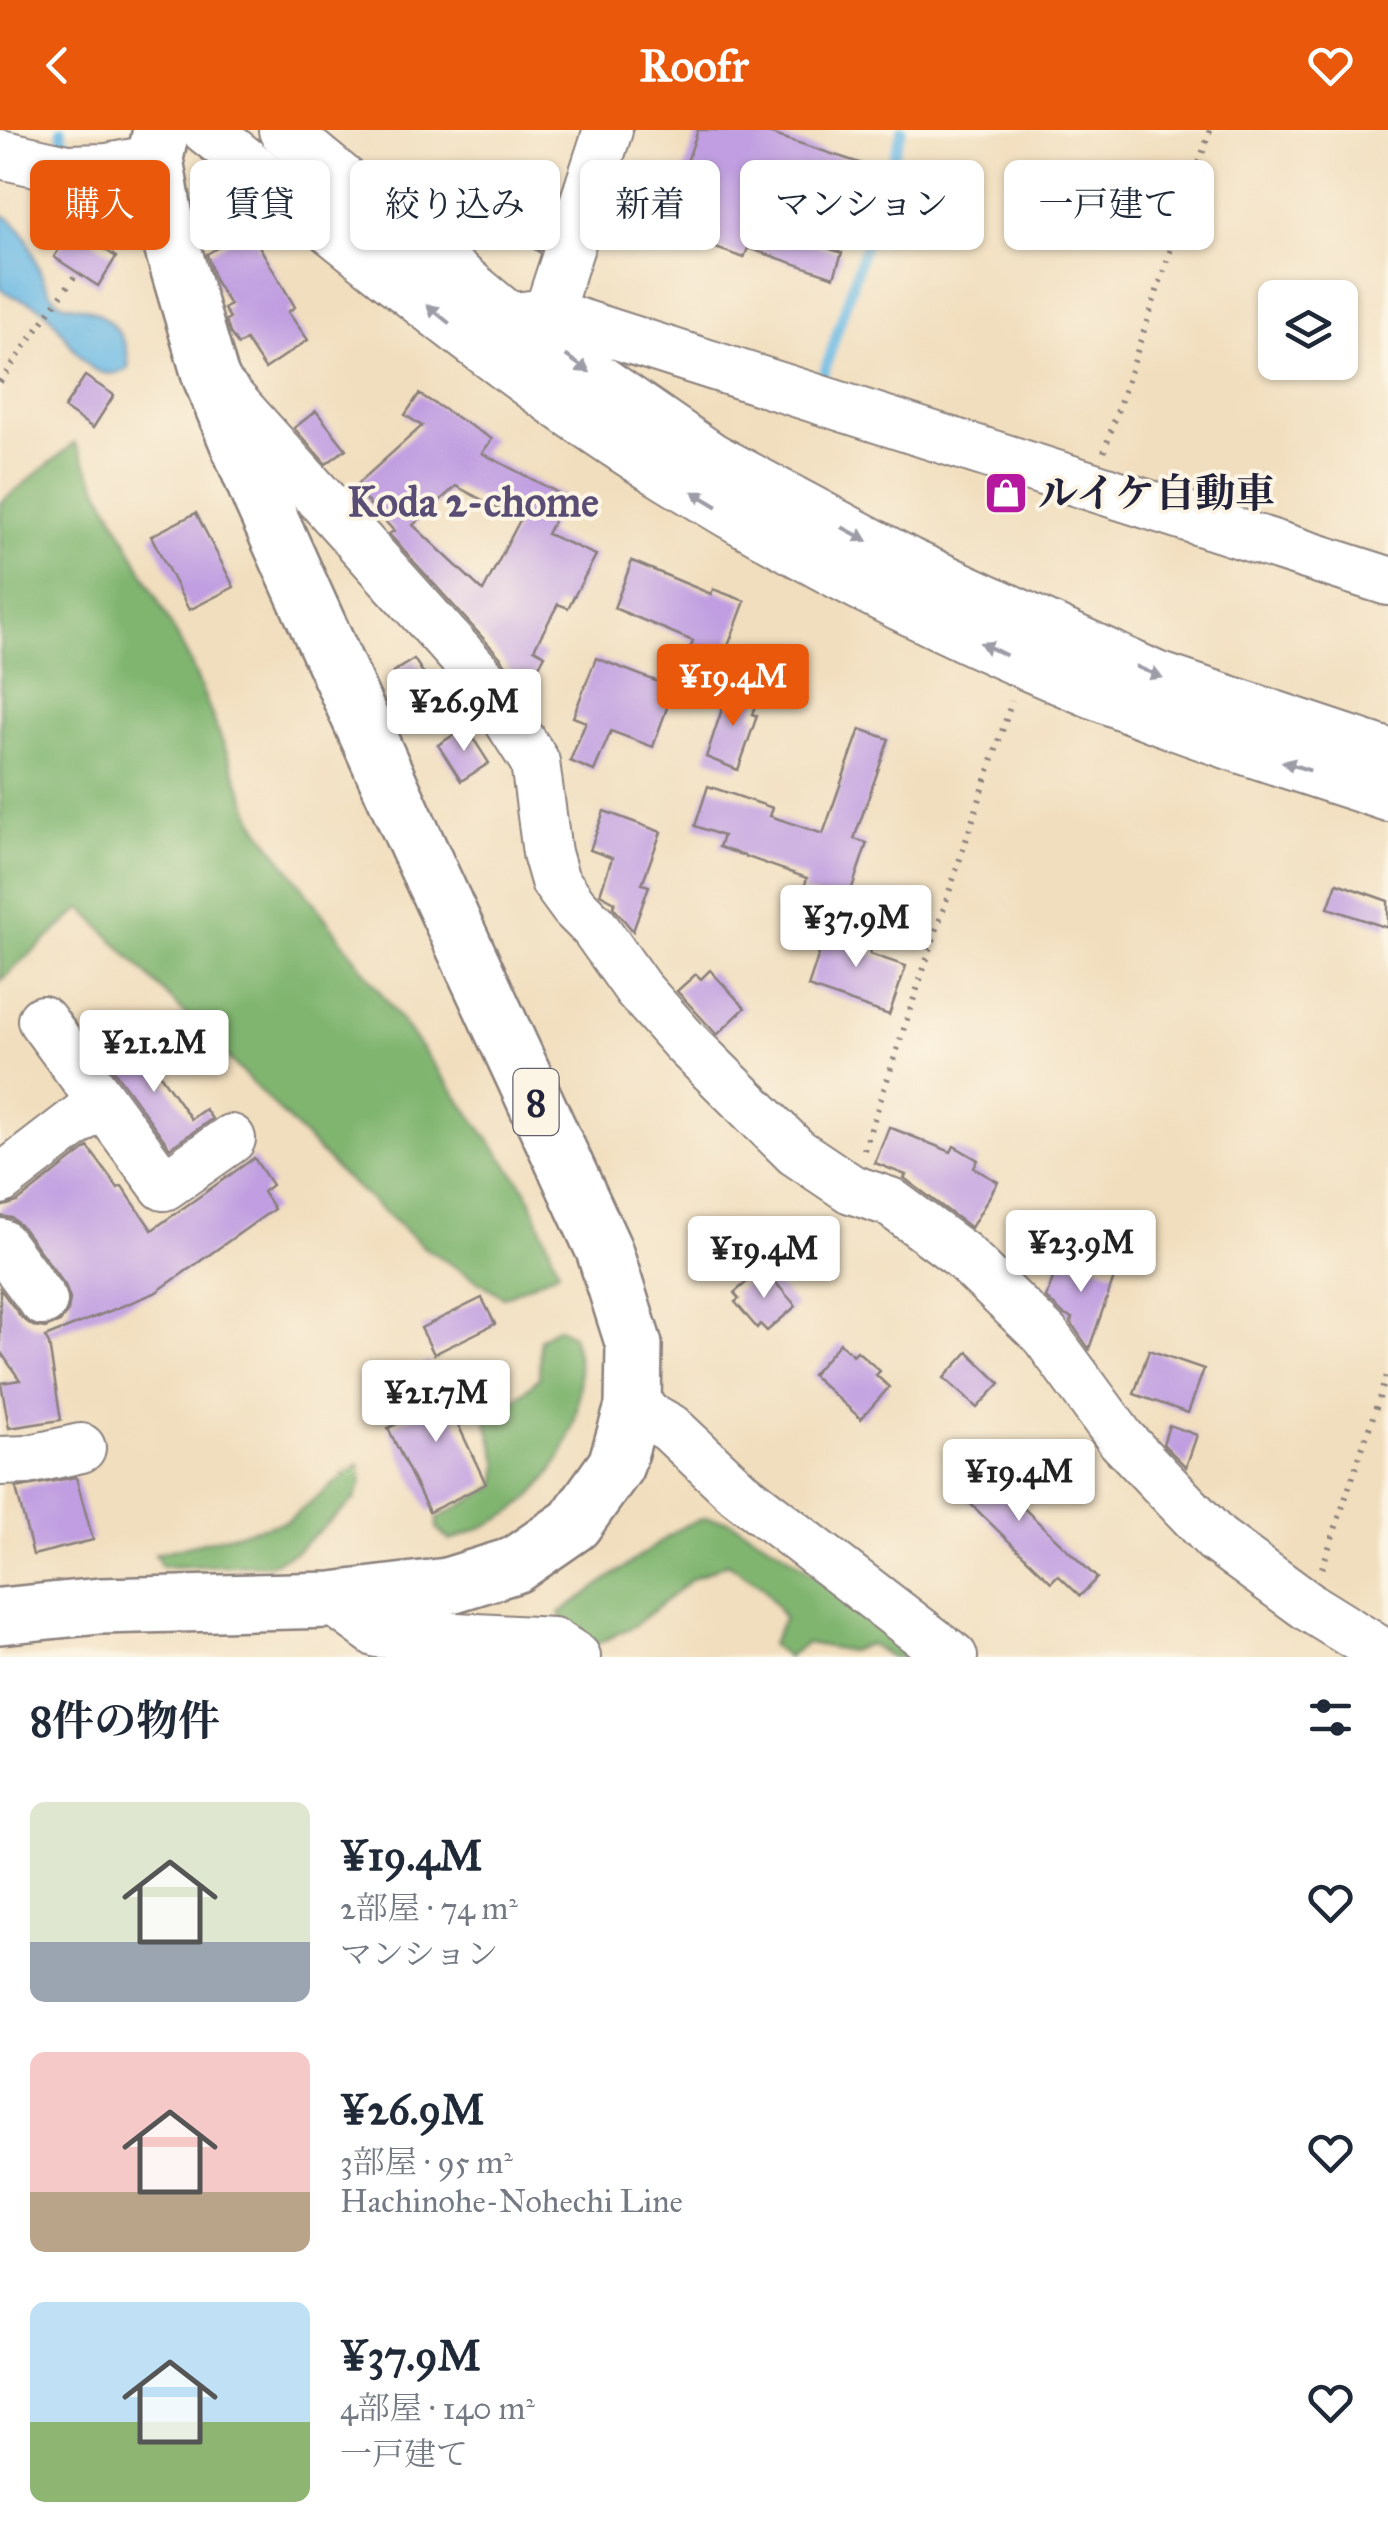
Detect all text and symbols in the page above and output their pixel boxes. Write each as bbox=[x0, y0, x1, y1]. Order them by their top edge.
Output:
icon: back bbox=[30, 38, 85, 93]
text: Roofr bbox=[639, 38, 749, 93]
icon: heart bbox=[1303, 38, 1358, 93]
chip: 購入 bbox=[30, 160, 170, 250]
chip: 賃貸 bbox=[190, 160, 330, 250]
chip: 絞り込み bbox=[350, 160, 560, 250]
chip: 新着 bbox=[580, 160, 720, 250]
chip: マンション bbox=[740, 160, 984, 250]
chip: 一戸建て bbox=[1004, 160, 1214, 250]
map controls bbox=[1258, 280, 1358, 380]
button: layers bbox=[1258, 280, 1358, 380]
one-way arrow bbox=[425, 304, 450, 325]
one-way arrow bbox=[565, 354, 592, 373]
place label: ルイケ自動車 bbox=[1038, 469, 1275, 518]
shop icon: ルイケ自動車 bbox=[983, 470, 1029, 516]
district label: Koda 2-chome bbox=[347, 476, 599, 528]
one-way arrow bbox=[691, 490, 719, 508]
one-way arrow bbox=[841, 524, 869, 542]
one-way arrow bbox=[978, 641, 1007, 658]
pin: ¥19.4M bbox=[652, 644, 814, 729]
text: ¥19.4M bbox=[679, 657, 787, 696]
one-way arrow bbox=[1134, 664, 1164, 680]
pin: ¥26.9M bbox=[383, 669, 545, 754]
text: ¥26.9M bbox=[409, 682, 519, 721]
one-way arrow bbox=[1280, 757, 1310, 772]
pin: ¥37.9M bbox=[775, 885, 937, 970]
text: ¥37.9M bbox=[802, 898, 910, 937]
pin: ¥21.2M bbox=[73, 1010, 235, 1095]
text: ¥21.2M bbox=[102, 1023, 206, 1062]
road number: 8 bbox=[514, 1069, 558, 1135]
pin: ¥23.9M bbox=[1000, 1210, 1162, 1295]
pin: ¥19.4M bbox=[683, 1216, 845, 1301]
text: ¥23.9M bbox=[1028, 1223, 1134, 1262]
text: ¥19.4M bbox=[710, 1229, 818, 1268]
pin: ¥21.7M bbox=[355, 1360, 517, 1445]
text: ¥21.7M bbox=[384, 1373, 488, 1412]
pin: ¥19.4M bbox=[938, 1439, 1100, 1524]
text: ¥19.4M bbox=[965, 1452, 1073, 1491]
icon: filters bbox=[1303, 1690, 1358, 1745]
text: 8件の物件 bbox=[30, 1695, 220, 1747]
text: ¥19.4M bbox=[340, 1830, 482, 1882]
icon: home bbox=[110, 1842, 230, 1962]
icon: heart bbox=[1303, 1875, 1358, 1930]
text: 2部屋 · 74 m² bbox=[340, 1889, 518, 1928]
text: マンション bbox=[340, 1935, 499, 1974]
text: ¥26.9M bbox=[340, 2084, 484, 2136]
icon: home bbox=[110, 2092, 230, 2212]
icon: heart bbox=[1303, 2125, 1358, 2180]
text: 3部屋 · 95 m² bbox=[340, 2143, 513, 2182]
text: Hachinohe-Nohechi Line bbox=[340, 2182, 683, 2221]
text: ¥37.9M bbox=[340, 2330, 481, 2382]
icon: home bbox=[110, 2342, 230, 2462]
icon: heart bbox=[1303, 2375, 1358, 2430]
text: 4部屋 · 140 m² bbox=[340, 2389, 535, 2428]
text: 一戸建て bbox=[340, 2435, 468, 2474]

